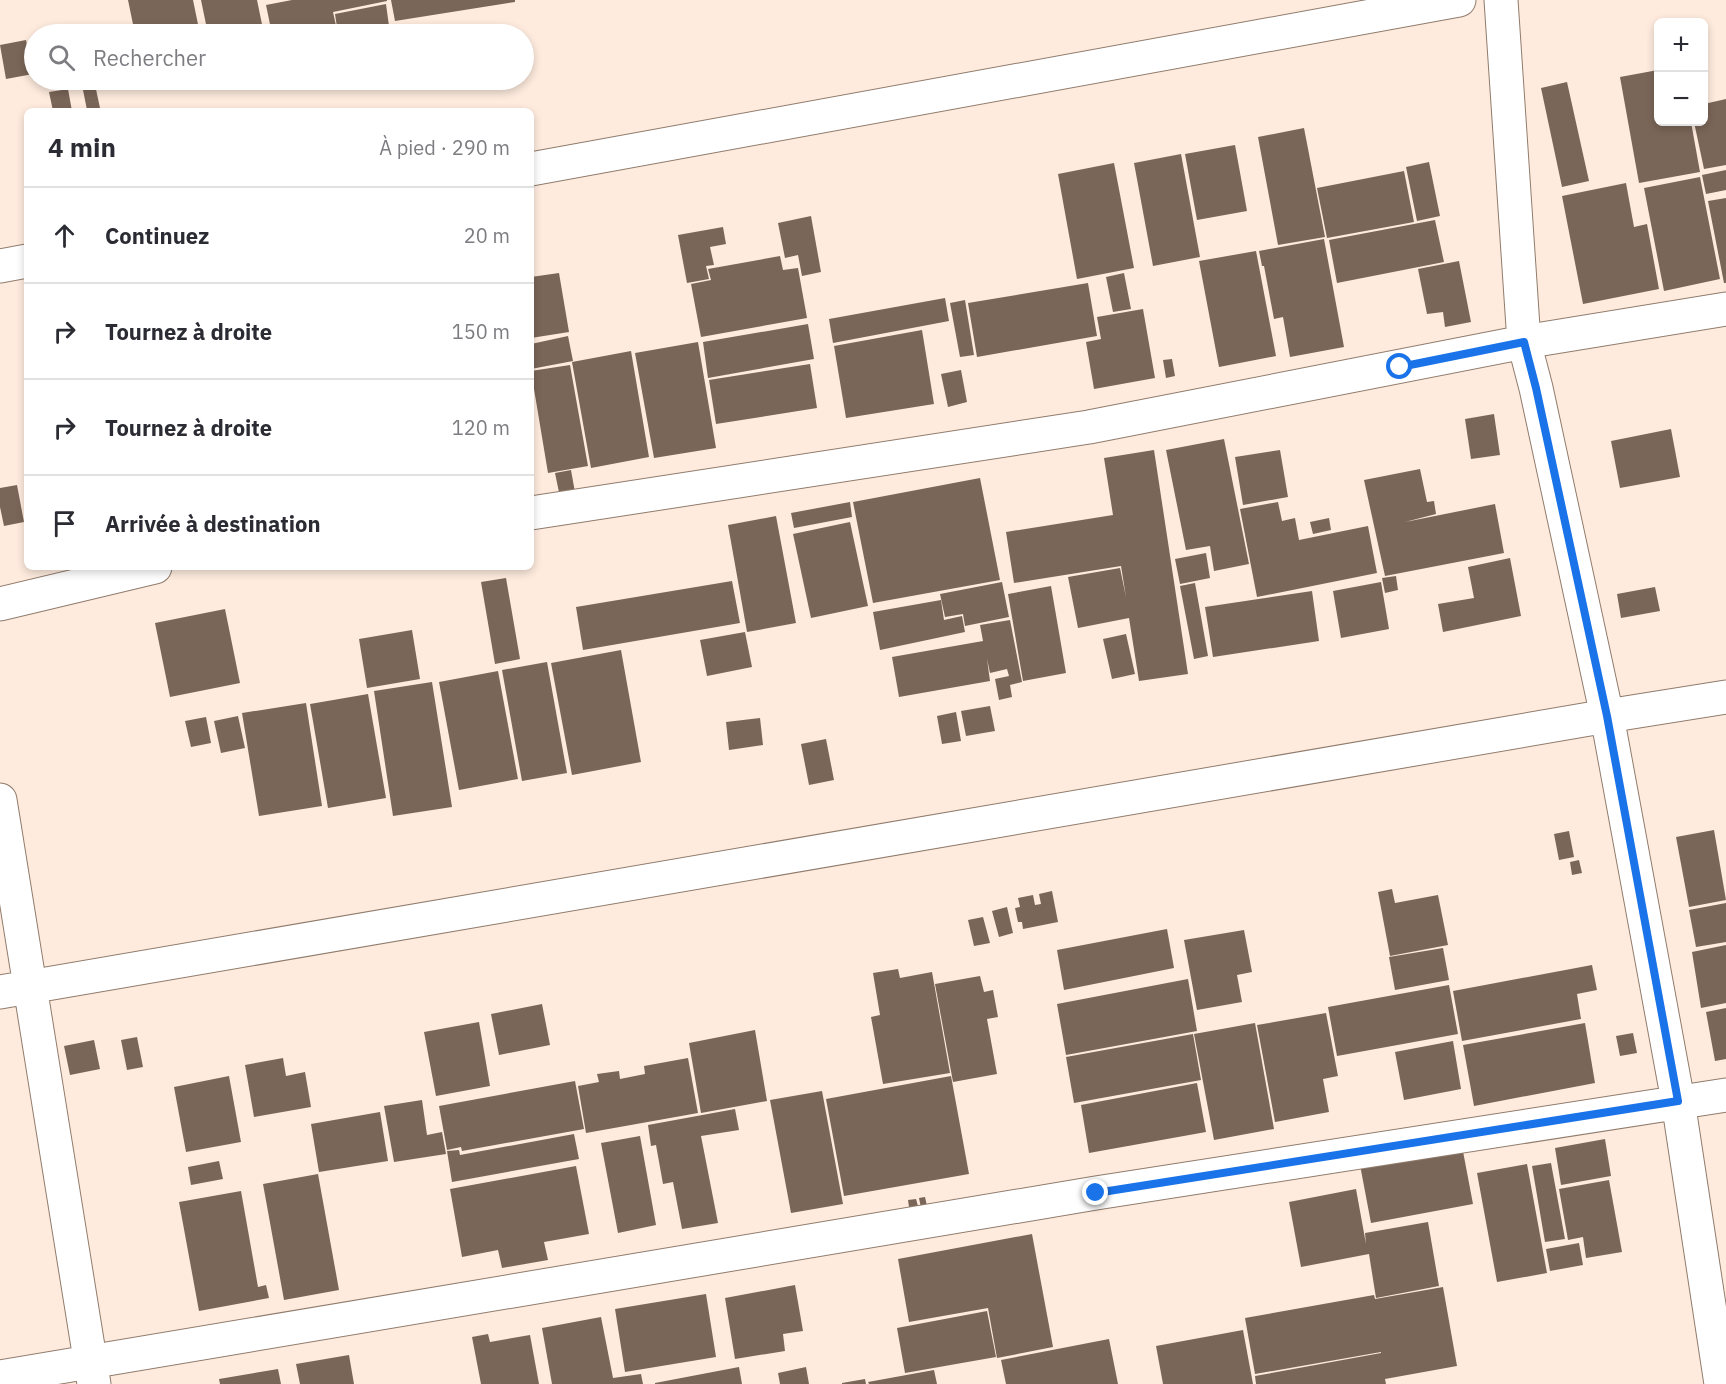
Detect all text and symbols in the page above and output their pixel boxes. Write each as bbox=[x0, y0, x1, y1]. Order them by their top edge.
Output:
map controls bbox=[1654, 18, 1708, 126]
button: + bbox=[1654, 18, 1708, 72]
search box bbox=[24, 24, 534, 90]
icon: search bbox=[45, 41, 78, 74]
text: Rechercher bbox=[93, 43, 206, 72]
button: − bbox=[1654, 72, 1708, 126]
text: 4 min bbox=[48, 130, 116, 164]
text: À pied · 290 m bbox=[379, 134, 510, 161]
icon: ahead bbox=[48, 219, 81, 252]
text: Continuez bbox=[105, 221, 209, 250]
text: 20 m bbox=[464, 222, 510, 249]
icon: right bbox=[48, 315, 81, 348]
text: Tournez à droite bbox=[105, 317, 272, 346]
text: 150 m bbox=[452, 318, 510, 345]
route start bbox=[1386, 353, 1412, 379]
icon: right bbox=[48, 411, 81, 444]
text: Tournez à droite bbox=[105, 413, 272, 442]
text: 120 m bbox=[452, 414, 510, 441]
icon: arrive bbox=[48, 507, 81, 540]
text: Arrivée à destination bbox=[105, 509, 321, 538]
route end bbox=[1082, 1179, 1108, 1205]

